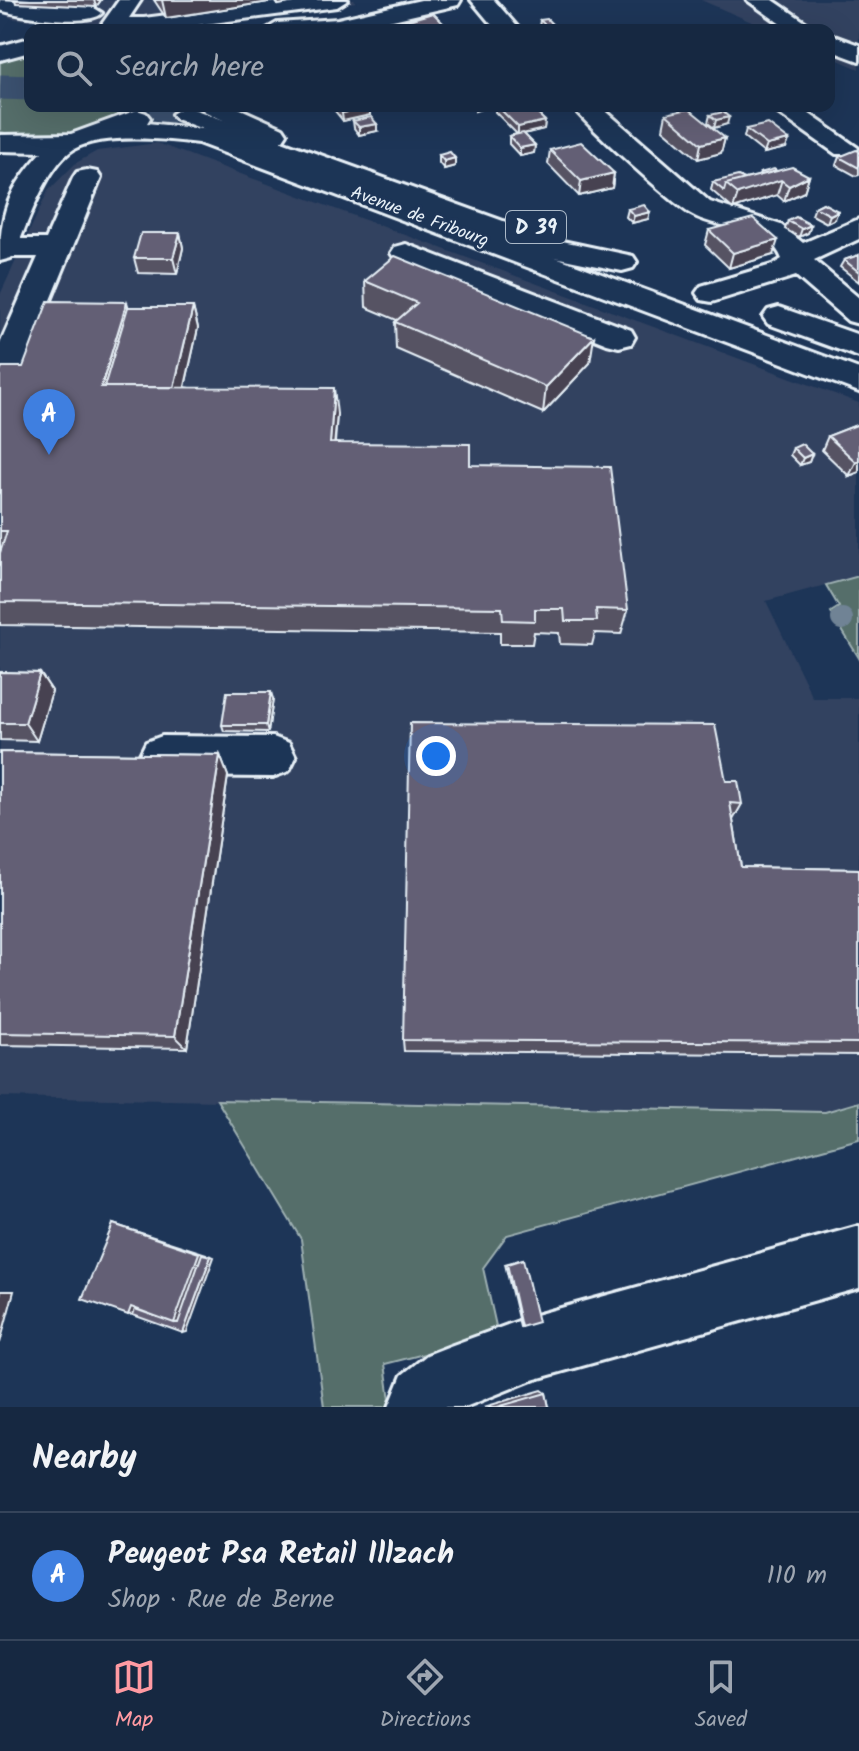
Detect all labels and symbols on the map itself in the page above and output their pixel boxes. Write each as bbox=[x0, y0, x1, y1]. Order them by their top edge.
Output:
street label: Avenue de Fribourg bbox=[346, 179, 493, 256]
road number: D 39 bbox=[506, 211, 566, 243]
pin: A bbox=[23, 389, 75, 455]
your location bbox=[416, 736, 456, 776]

